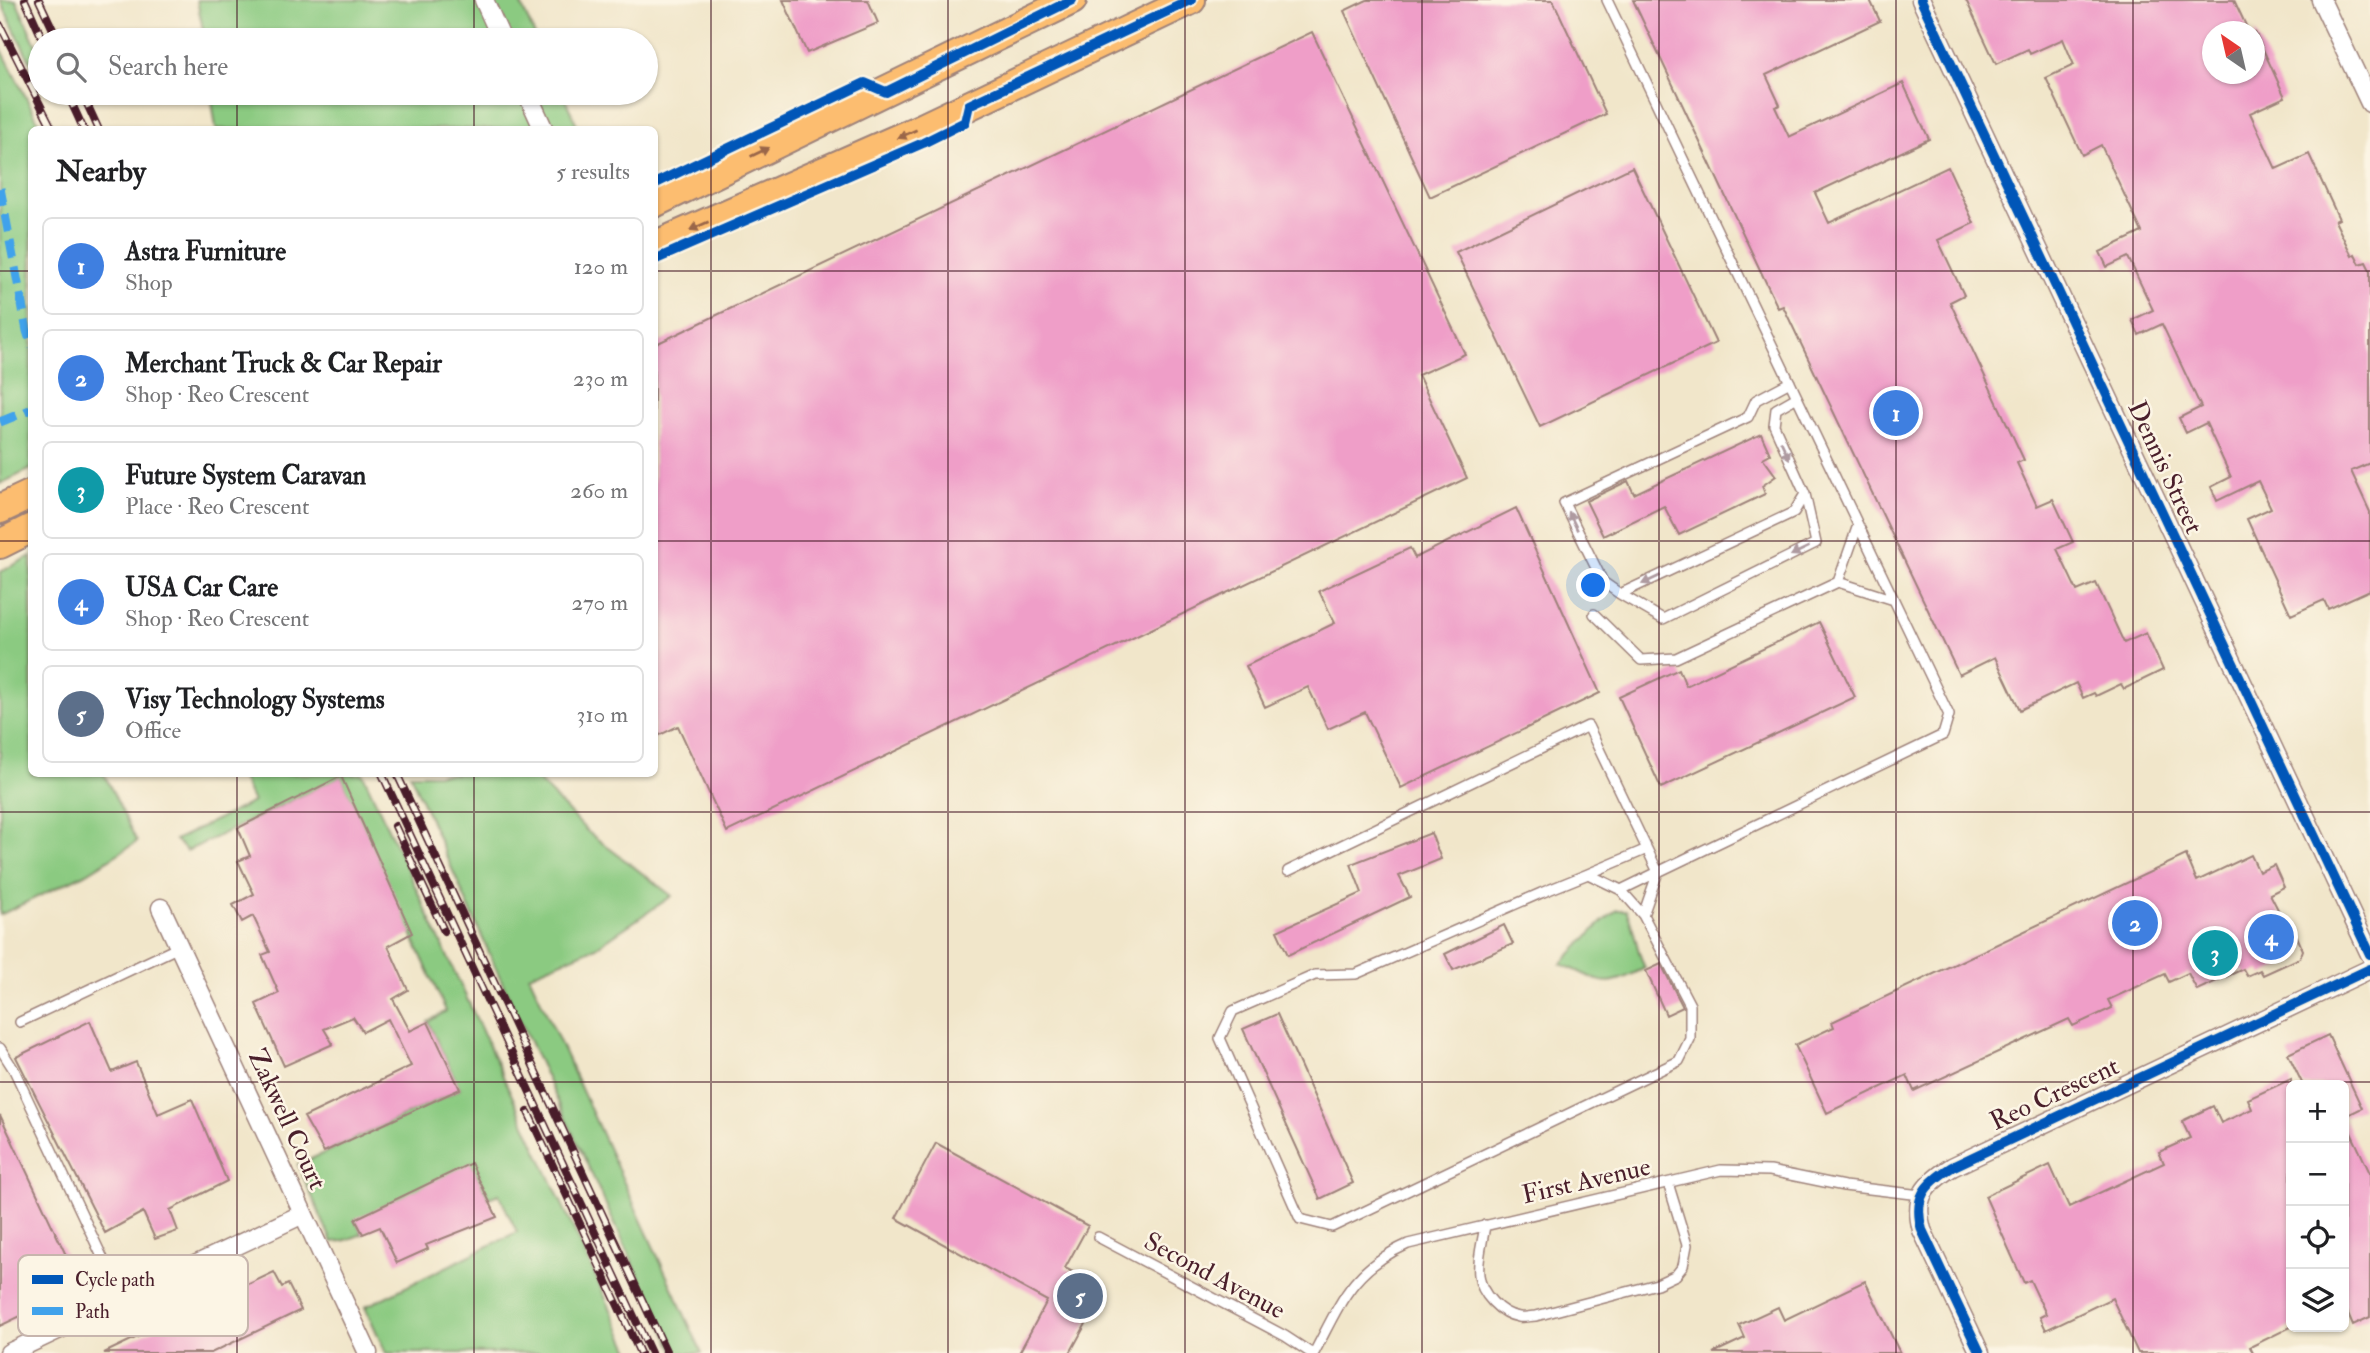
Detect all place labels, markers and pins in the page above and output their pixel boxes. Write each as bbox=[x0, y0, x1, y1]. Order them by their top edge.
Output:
pin: 1 bbox=[1873, 387, 1919, 439]
pin: 2 bbox=[2112, 897, 2158, 949]
pin: 4 bbox=[2248, 911, 2294, 963]
pin: 3 bbox=[2192, 927, 2238, 979]
pin: 5 bbox=[1057, 1270, 1103, 1322]

